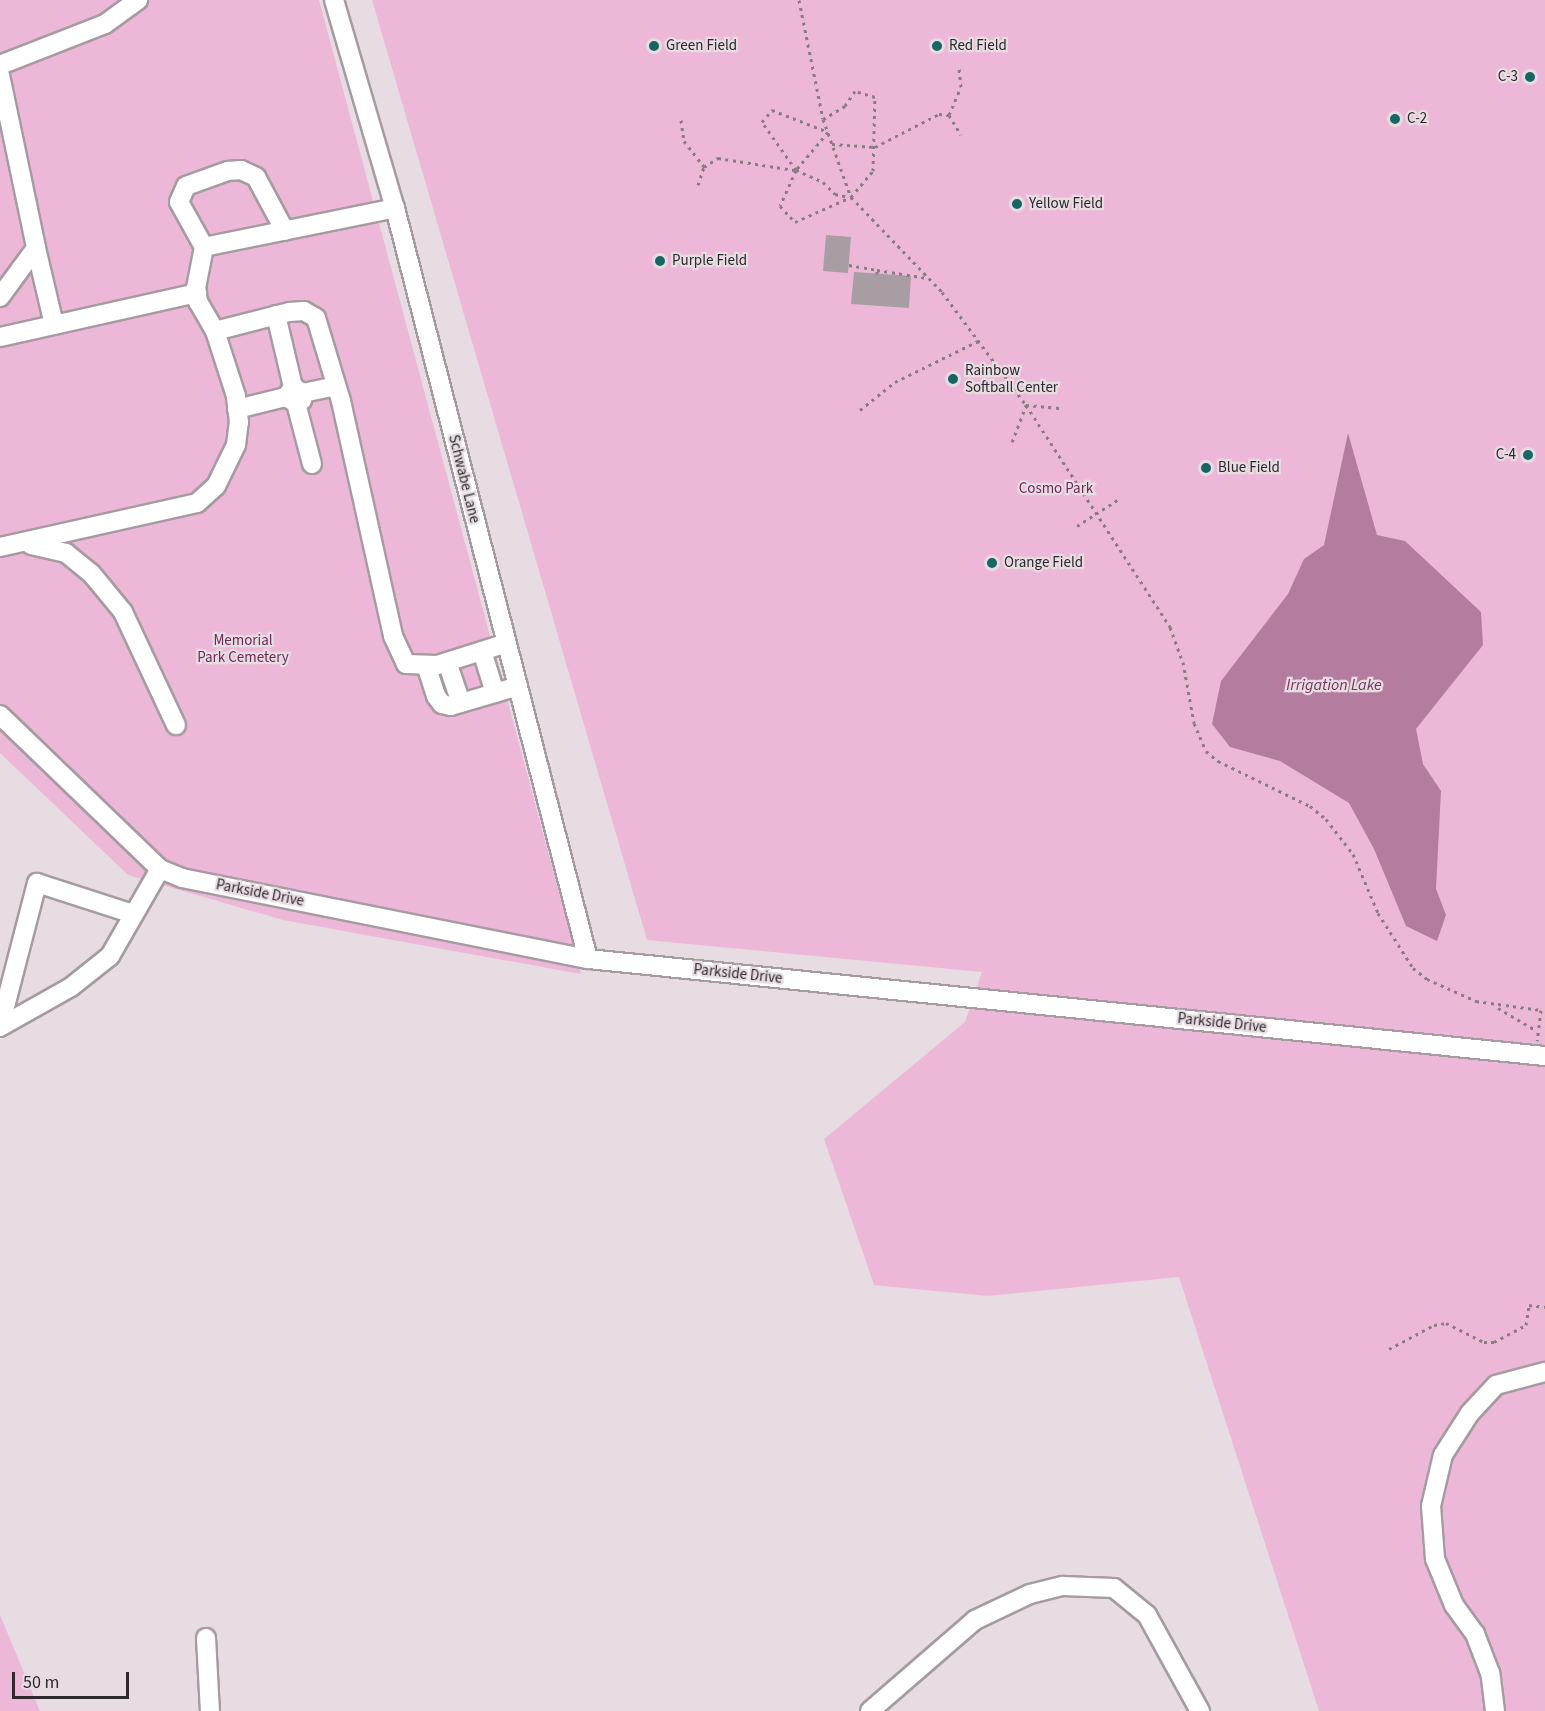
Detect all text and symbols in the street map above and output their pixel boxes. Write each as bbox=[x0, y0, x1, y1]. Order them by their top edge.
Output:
place label: Green Field bbox=[666, 37, 737, 55]
place label: Red Field bbox=[949, 37, 1007, 55]
marker: Green Field bbox=[647, 39, 661, 53]
marker: Red Field bbox=[930, 39, 944, 53]
place label: C-3 bbox=[1498, 68, 1518, 86]
marker: C-3 bbox=[1523, 70, 1537, 84]
place label: C-2 bbox=[1407, 110, 1427, 128]
marker: C-2 bbox=[1388, 112, 1402, 126]
place label: Yellow Field bbox=[1029, 195, 1103, 213]
marker: Yellow Field bbox=[1010, 197, 1024, 211]
place label: Purple Field bbox=[672, 252, 747, 270]
marker: Purple Field bbox=[653, 254, 667, 268]
place label: Rainbow Softball Center bbox=[965, 361, 1058, 396]
marker: Rainbow Softball Center bbox=[946, 372, 960, 386]
street label: Schwabe Lane bbox=[444, 433, 484, 525]
place label: C-4 bbox=[1496, 446, 1516, 464]
marker: C-4 bbox=[1521, 448, 1535, 462]
place label: Blue Field bbox=[1218, 459, 1280, 477]
marker: Blue Field bbox=[1199, 461, 1213, 475]
park label: Cosmo Park bbox=[1019, 480, 1093, 498]
place label: Orange Field bbox=[1004, 554, 1083, 572]
marker: Orange Field bbox=[985, 556, 999, 570]
park label: Memorial Park Cemetery bbox=[197, 631, 289, 666]
water label: Irrigation Lake bbox=[1286, 675, 1382, 695]
street label: Parkside Drive bbox=[214, 876, 306, 910]
street label: Parkside Drive bbox=[693, 960, 783, 988]
street label: Parkside Drive bbox=[1177, 1009, 1267, 1037]
scale bar bbox=[15, 1660, 132, 1698]
text: 50 m bbox=[23, 1670, 59, 1695]

